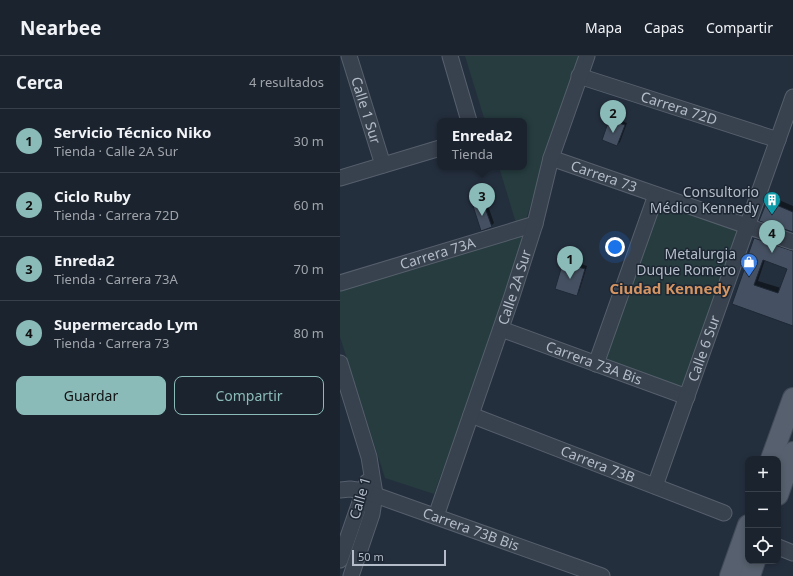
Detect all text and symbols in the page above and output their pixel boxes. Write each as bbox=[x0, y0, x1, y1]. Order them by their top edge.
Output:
text: Nearbee bbox=[20, 15, 101, 41]
text: Mapa bbox=[585, 18, 622, 37]
text: Capas bbox=[644, 18, 684, 37]
text: Compartir bbox=[706, 18, 773, 37]
text: Cerca bbox=[16, 71, 63, 94]
text: 4 resultados bbox=[249, 73, 324, 91]
street label: Calle 1 Sur bbox=[347, 74, 386, 146]
street label: Carrera 72D bbox=[638, 87, 720, 129]
pin: 2 bbox=[600, 100, 626, 133]
popup bbox=[437, 118, 527, 170]
text: Servicio Técnico Niko bbox=[54, 122, 211, 142]
text: Enreda2 bbox=[452, 125, 512, 145]
text: 1 bbox=[25, 132, 33, 150]
text: 30 m bbox=[294, 132, 324, 150]
text: Tienda · Calle 2A Sur bbox=[54, 142, 178, 160]
text: Tienda bbox=[452, 145, 493, 163]
street label: Carrera 73 bbox=[568, 156, 640, 196]
place label: Consultorio Médico Kennedy bbox=[650, 182, 760, 217]
pin: 3 bbox=[469, 183, 495, 216]
text: Ciclo Ruby bbox=[54, 186, 131, 206]
building icon: Consultorio Médico Kennedy bbox=[762, 190, 782, 215]
text: 2 bbox=[25, 196, 33, 214]
text: 60 m bbox=[294, 196, 324, 214]
text: Tienda · Carrera 72D bbox=[54, 206, 179, 224]
pin: 4 bbox=[759, 220, 785, 253]
street label: Carrera 73A bbox=[397, 233, 478, 273]
your location bbox=[605, 237, 625, 257]
place label: Metalurgia Duque Romero bbox=[636, 244, 736, 279]
pin: 1 bbox=[557, 246, 583, 279]
street label: Calle 2A Sur bbox=[493, 247, 535, 327]
text: Enreda2 bbox=[54, 250, 115, 270]
shop icon: Metalurgia Duque Romero bbox=[739, 252, 759, 277]
text: 3 bbox=[25, 260, 33, 278]
text: 70 m bbox=[294, 260, 324, 278]
text: Tienda · Carrera 73A bbox=[54, 270, 178, 288]
district label: Ciudad Kennedy bbox=[609, 278, 731, 298]
street label: Calle 6 Sur bbox=[683, 312, 724, 384]
text: Supermercado Lym bbox=[54, 314, 198, 334]
text: 4 bbox=[25, 324, 33, 342]
text: 80 m bbox=[294, 324, 324, 342]
text: Tienda · Carrera 73 bbox=[54, 334, 169, 352]
street label: Carrera 73A Bis bbox=[543, 336, 645, 389]
button: Guardar bbox=[16, 376, 166, 415]
button: Compartir bbox=[174, 376, 324, 415]
street label: Carrera 73B bbox=[558, 441, 638, 487]
map controls bbox=[745, 456, 781, 564]
button: + bbox=[745, 456, 781, 492]
street label: Calle 1 bbox=[344, 474, 375, 521]
button: − bbox=[745, 492, 781, 528]
street label: Carrera 73B Bis bbox=[421, 503, 522, 555]
button: locate bbox=[745, 528, 781, 564]
scale bar bbox=[352, 548, 446, 567]
text: 50 m bbox=[358, 549, 384, 564]

